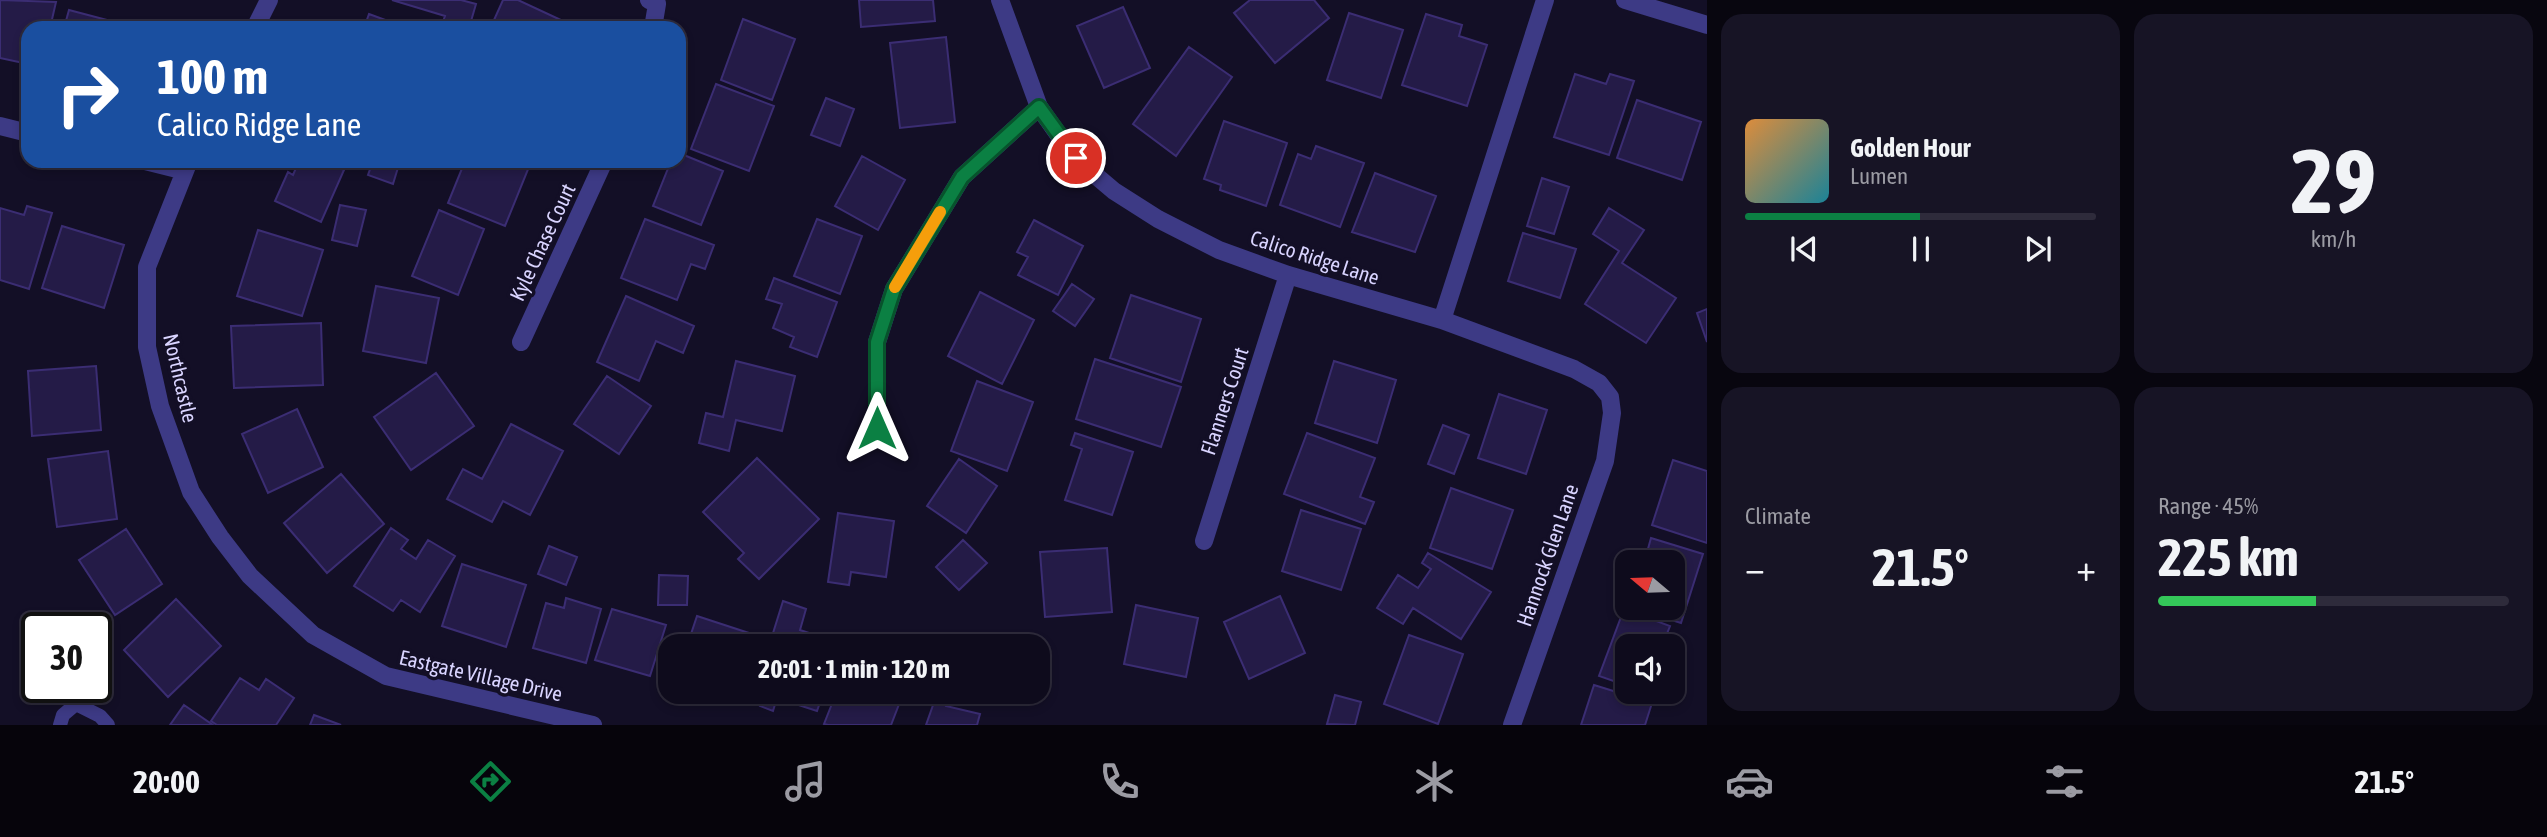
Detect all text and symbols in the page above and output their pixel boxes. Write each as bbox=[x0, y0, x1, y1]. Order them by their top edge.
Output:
text: 100 m bbox=[157, 48, 268, 104]
icon: right bbox=[42, 49, 133, 140]
text: Calico Ridge Lane bbox=[157, 106, 361, 143]
pin bbox=[1046, 128, 1106, 188]
text: 29 bbox=[2291, 128, 2376, 232]
text: Golden Hour bbox=[1850, 133, 1970, 163]
icon: arrive bbox=[1057, 139, 1095, 177]
text: Lumen bbox=[1850, 163, 1908, 189]
street label: Kyle Chase Court bbox=[504, 179, 580, 305]
street label: Calico Ridge Lane bbox=[1248, 225, 1382, 289]
text: km/h bbox=[2311, 226, 2356, 252]
icon: previous bbox=[1785, 230, 1823, 268]
icon: pause bbox=[1902, 230, 1940, 268]
icon: next bbox=[2019, 230, 2057, 268]
street label: Northcastle bbox=[159, 331, 203, 425]
street label: Flanners Court bbox=[1195, 344, 1253, 458]
position arrow bbox=[840, 391, 914, 465]
street label: Hannock Glen Lane bbox=[1511, 481, 1583, 629]
text: Range · 45% bbox=[2158, 493, 2258, 519]
text: Climate bbox=[1745, 503, 1811, 529]
text: 225 km bbox=[2158, 527, 2299, 587]
text: 21.5° bbox=[1872, 537, 1969, 597]
text: − bbox=[1745, 546, 1765, 589]
text: + bbox=[2076, 546, 2096, 589]
north arrow bbox=[1615, 550, 1685, 620]
map controls bbox=[1615, 550, 1685, 704]
speed limit sign: 30 bbox=[21, 612, 112, 703]
button: sound bbox=[1615, 634, 1685, 704]
street label: Eastgate Village Drive bbox=[397, 645, 565, 705]
text: 20:01 · 1 min · 120 m bbox=[758, 654, 950, 684]
icon: directions bbox=[466, 757, 515, 806]
icon: music bbox=[781, 757, 830, 806]
icon: phone bbox=[1095, 757, 1144, 806]
icon: climate bbox=[1410, 757, 1459, 806]
icon: car bbox=[1725, 757, 1774, 806]
icon: filters bbox=[2040, 757, 2089, 806]
text: 20:00 bbox=[133, 763, 200, 800]
text: 21.5° bbox=[2354, 763, 2414, 800]

